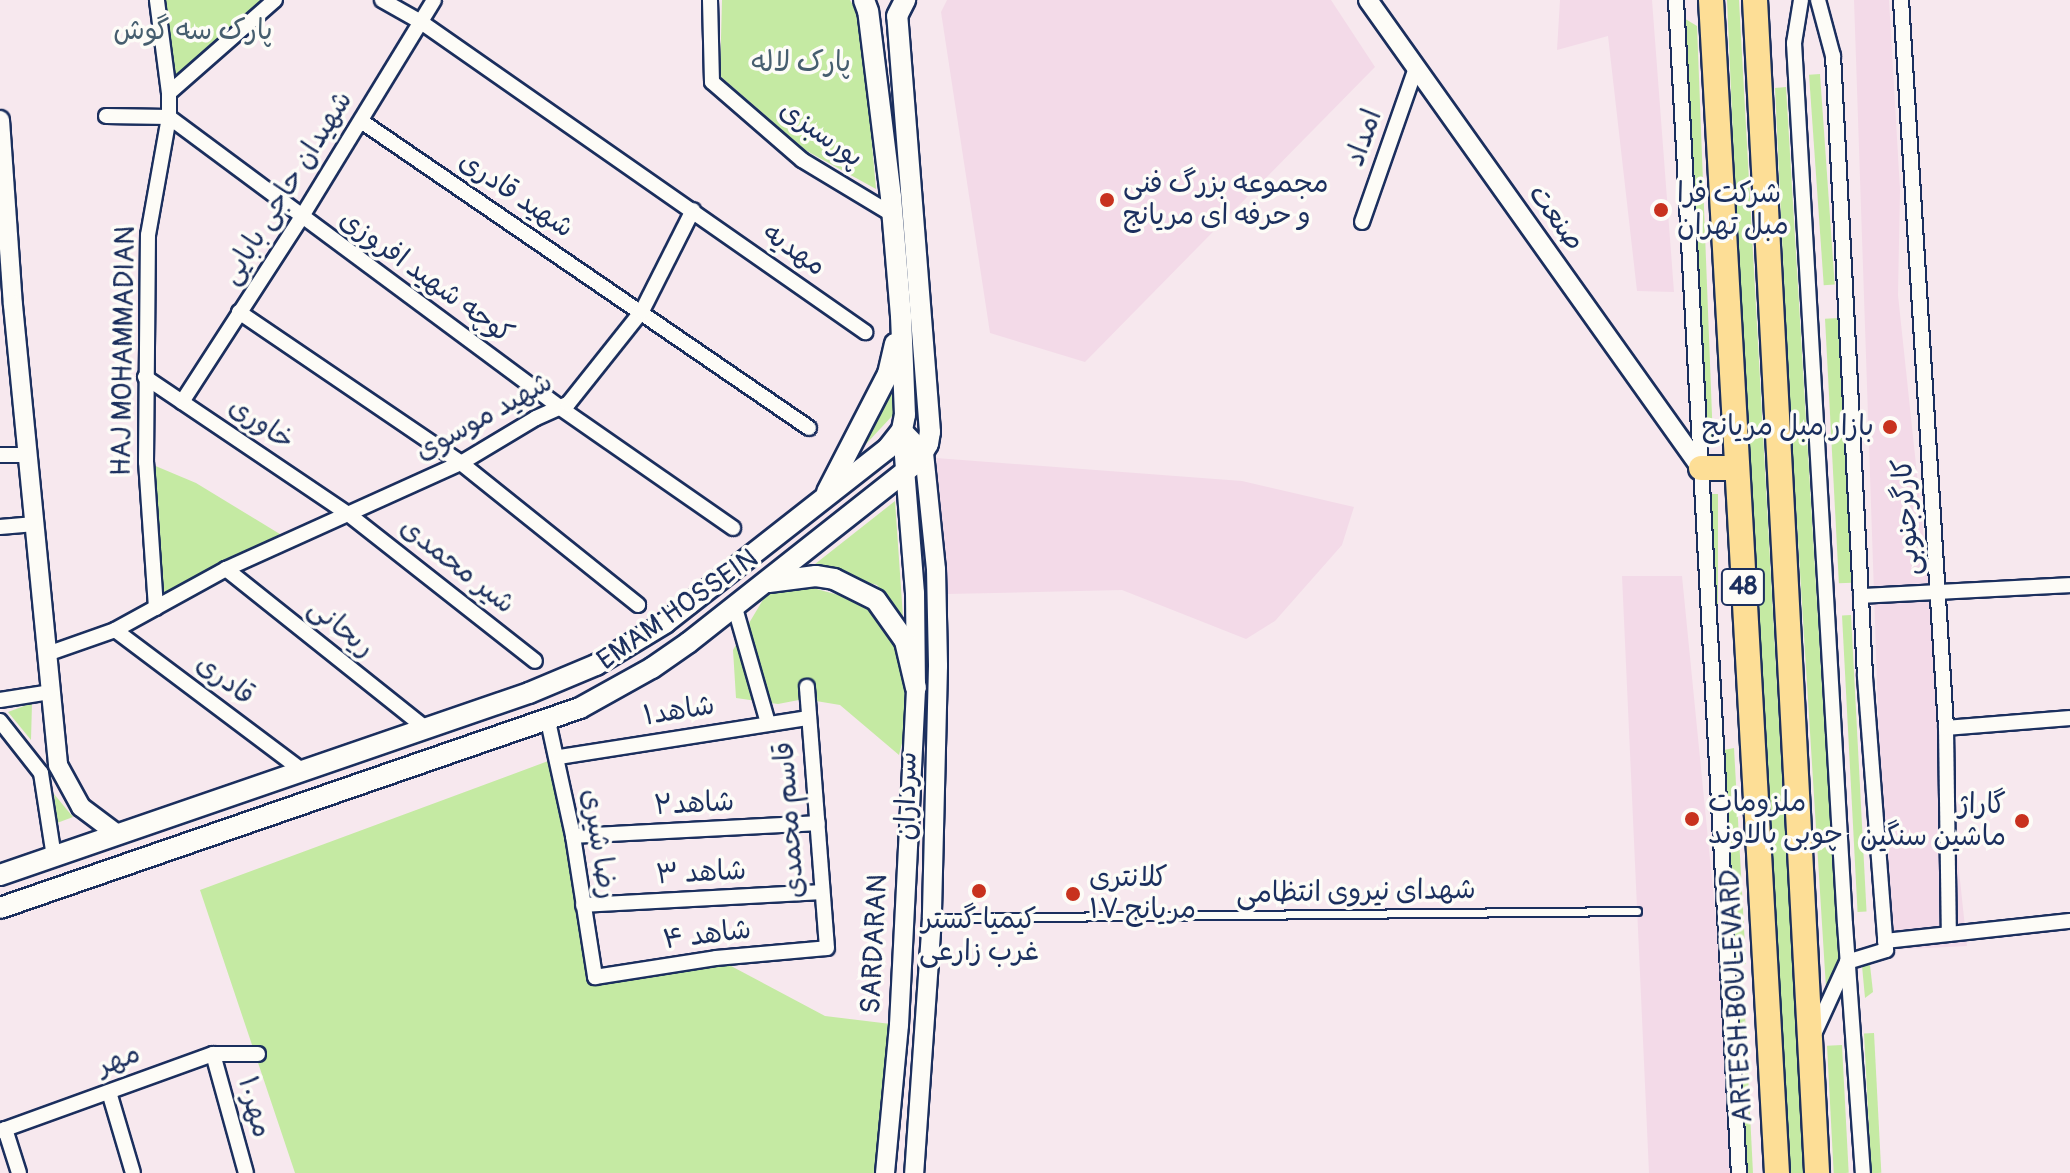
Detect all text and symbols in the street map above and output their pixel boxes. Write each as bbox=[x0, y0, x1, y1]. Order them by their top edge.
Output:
park label: پارک سه گوش bbox=[113, 14, 273, 48]
park label: پارک لاله bbox=[751, 46, 851, 80]
street label: شهیدان حاجی بابایی bbox=[214, 85, 360, 291]
street label: پورسبزی bbox=[773, 93, 869, 175]
street label: امداد bbox=[1338, 105, 1390, 171]
street label: شهید قادری bbox=[452, 144, 580, 246]
place label: مجموعه بزرگ فنی و حرفه ای مریانج bbox=[1123, 167, 1328, 233]
place label: شرکت فرا مبل تهران bbox=[1677, 177, 1789, 243]
street label: صنعت bbox=[1521, 178, 1591, 258]
marker: مجموعه بزرگ فنی و حرفه ای مریانج bbox=[1098, 191, 1116, 209]
marker: شرکت فرا مبل تهران bbox=[1652, 201, 1670, 219]
street label: کوچه شهید افروزی bbox=[333, 203, 519, 351]
street label: مهدیه bbox=[756, 216, 832, 284]
street label: HAJ MOHAMMADIAN bbox=[105, 226, 143, 476]
street label: شهید موسوی bbox=[409, 366, 559, 468]
street label: خاوری bbox=[222, 390, 300, 458]
place label: بازار مبل مریانج bbox=[1702, 410, 1874, 444]
marker: بازار مبل مریانج bbox=[1881, 418, 1899, 436]
street label: کارگرجنوبی bbox=[1886, 457, 1928, 577]
street label: شیر محمدی bbox=[393, 511, 521, 621]
street label: EMAM HOSSEIN bbox=[591, 542, 765, 678]
road number: 48 bbox=[1719, 565, 1767, 609]
street label: ریحانی bbox=[301, 591, 381, 665]
street label: قادری bbox=[189, 647, 261, 713]
street label: شاهد۱ bbox=[641, 689, 717, 733]
street label: قاسم محمدی bbox=[768, 740, 812, 900]
street label: سرداران bbox=[889, 751, 925, 841]
street label: شاهد۲ bbox=[653, 785, 735, 823]
street label: رضا شیری bbox=[574, 786, 624, 902]
place label: ملزومات چوبی بالاوند bbox=[1708, 786, 1843, 852]
place label: گاراژ ماشین سنگین bbox=[1860, 788, 2006, 854]
marker: ملزومات چوبی بالاوند bbox=[1683, 810, 1701, 828]
marker: گاراژ ماشین سنگین bbox=[2013, 812, 2031, 830]
street label: شاهد ۳ bbox=[655, 854, 747, 892]
place label: کلانتری ۱۷ مریانج bbox=[1089, 861, 1196, 927]
street label: ARTESH BOULEVARD bbox=[1714, 868, 1760, 1124]
street label: SARDARAN bbox=[855, 873, 895, 1015]
street label: شهدای نیروی انتظامی bbox=[1236, 873, 1476, 911]
marker: کیمیا گستر غرب زارعی bbox=[970, 882, 988, 900]
marker: کلانتری ۱۷ مریانج bbox=[1064, 885, 1082, 903]
place label: کیمیا گستر غرب زارعی bbox=[919, 903, 1039, 969]
street label: شاهد ۴ bbox=[661, 913, 753, 957]
street label: مهر bbox=[93, 1037, 145, 1083]
street label: مهر۱۰ bbox=[230, 1073, 278, 1141]

